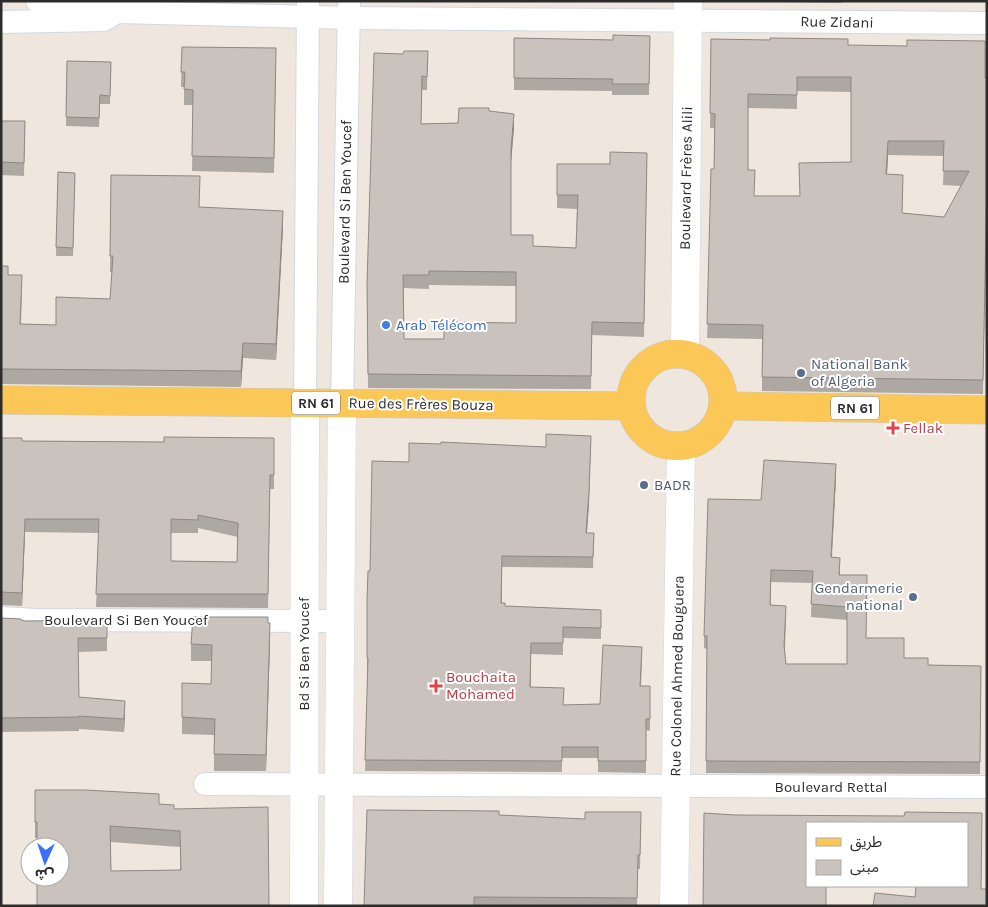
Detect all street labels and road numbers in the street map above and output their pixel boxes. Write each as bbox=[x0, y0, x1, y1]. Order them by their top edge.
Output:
street label: Rue Zidani bbox=[800, 12, 874, 32]
street label: Boulevard Frères Alili bbox=[676, 106, 696, 250]
street label: Boulevard Si Ben Youcef bbox=[335, 119, 355, 284]
road number: RN 61 bbox=[292, 392, 340, 414]
street label: Rue des Frères Bouza bbox=[348, 394, 494, 414]
road number: RN 61 bbox=[831, 396, 879, 419]
street label: Rue Colonel Ahmed Bouguera bbox=[666, 575, 688, 777]
street label: Bd Si Ben Youcef bbox=[295, 596, 313, 711]
street label: Boulevard Si Ben Youcef bbox=[44, 611, 209, 629]
street label: Boulevard Rettal bbox=[775, 778, 887, 796]

